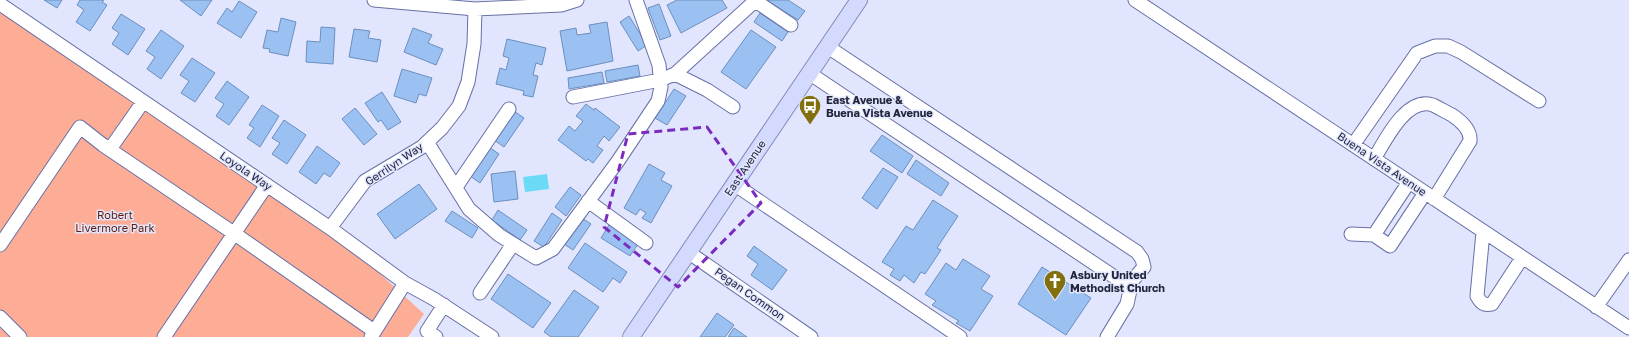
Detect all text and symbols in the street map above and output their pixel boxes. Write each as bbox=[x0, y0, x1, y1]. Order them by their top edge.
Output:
bus stop icon: East Avenue & Buena Vista Avenue bbox=[797, 93, 823, 126]
place label: East Avenue & Buena Vista Avenue bbox=[826, 93, 933, 119]
street label: Buena Vista Avenue bbox=[1335, 129, 1429, 198]
street label: East Avenue bbox=[721, 137, 768, 198]
street label: Gerrilyn Way bbox=[362, 139, 425, 188]
street label: Loyola Way bbox=[218, 148, 275, 193]
park label: Robert Livermore Park bbox=[75, 208, 155, 234]
street label: Pegan Common bbox=[713, 264, 788, 323]
church icon: Asbury United Methodist Church bbox=[1042, 268, 1068, 301]
place label: Asbury United Methodist Church bbox=[1070, 268, 1165, 294]

